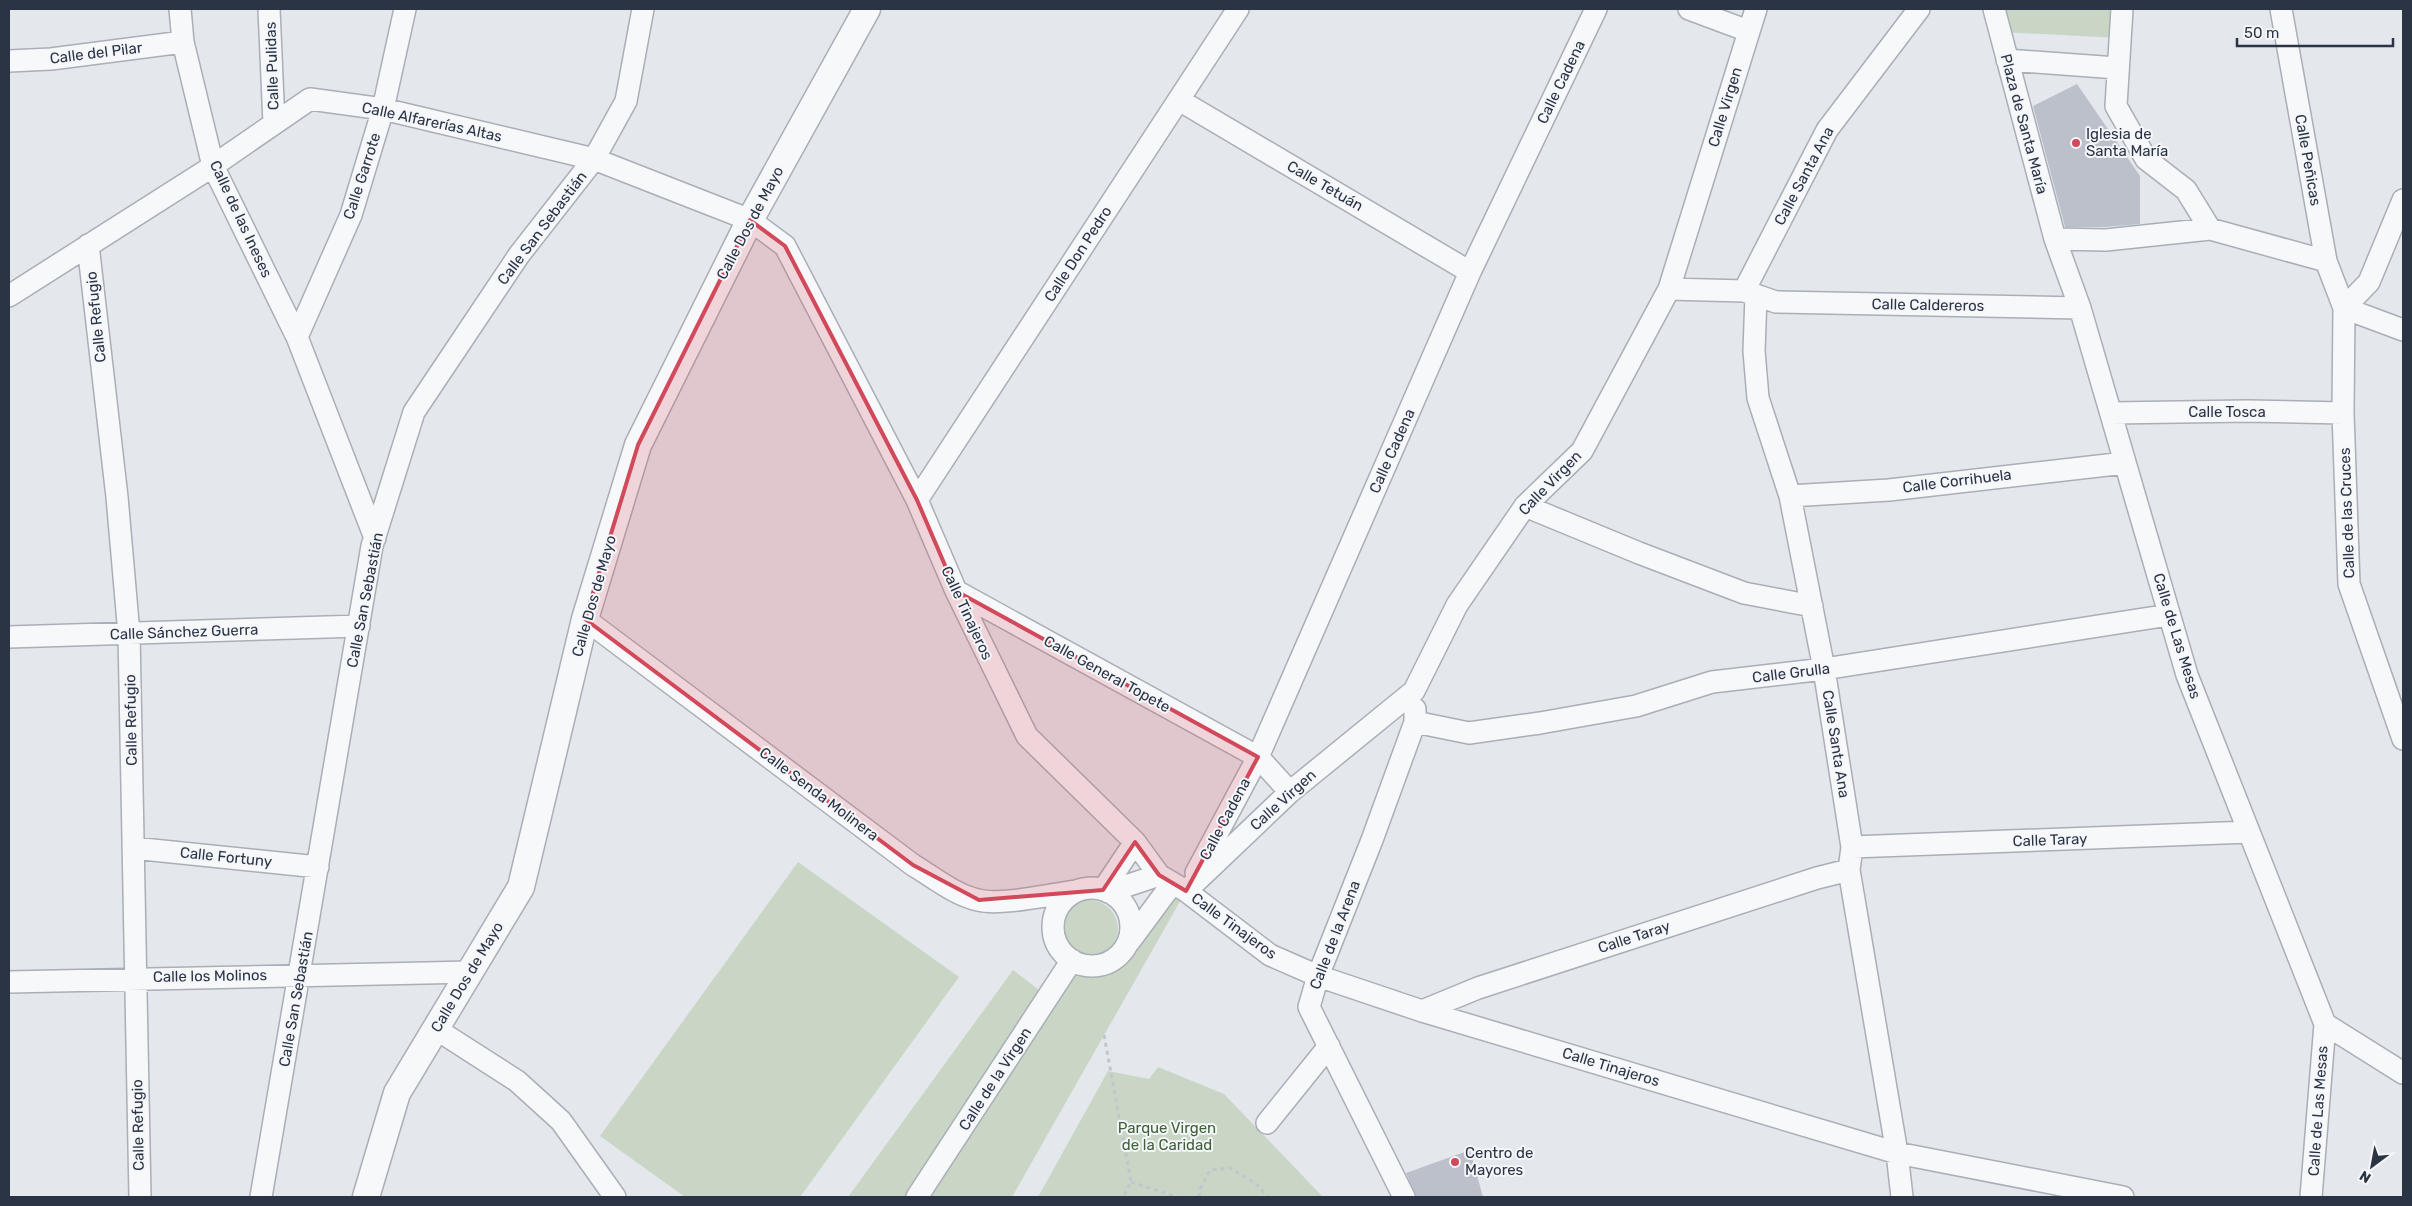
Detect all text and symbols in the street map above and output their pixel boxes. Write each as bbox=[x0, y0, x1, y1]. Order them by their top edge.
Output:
scale bar bbox=[2237, 15, 2393, 47]
street label: Calle Pulidas bbox=[261, 21, 283, 111]
text: 50 m bbox=[2244, 24, 2279, 42]
street label: Calle Cadena bbox=[1533, 37, 1589, 127]
street label: Calle del Pilar bbox=[49, 38, 144, 68]
street label: Plaza de Santa María bbox=[1997, 52, 2051, 196]
street label: Calle Virgen bbox=[1704, 65, 1746, 149]
street label: Calle Alfarerías Altas bbox=[360, 98, 504, 146]
street label: Calle Peñicas bbox=[2291, 113, 2325, 207]
street label: Calle Santa Ana bbox=[1770, 124, 1838, 228]
place label: Iglesia de Santa María bbox=[2086, 125, 2168, 160]
street label: Calle Garrote bbox=[340, 130, 384, 222]
marker: Iglesia de Santa María bbox=[2070, 137, 2082, 149]
street label: Calle Tetuán bbox=[1284, 157, 1366, 215]
street label: Calle de las Ineses bbox=[206, 158, 276, 281]
street label: Calle Dos de Mayo bbox=[713, 163, 787, 283]
street label: Calle San Sebastián bbox=[493, 168, 591, 288]
street label: Calle Don Pedro bbox=[1040, 203, 1116, 305]
street label: Calle Refugio bbox=[82, 270, 110, 364]
street label: Calle Caldereros bbox=[1872, 295, 1985, 315]
street label: Calle Tosca bbox=[2188, 403, 2266, 421]
street label: Calle Cadena bbox=[1365, 406, 1419, 496]
street label: Calle Virgen bbox=[1515, 447, 1585, 519]
street label: Calle de las Cruces bbox=[2336, 447, 2358, 579]
street label: Calle Corrihuela bbox=[1901, 465, 2013, 497]
street label: Calle San Sebastián bbox=[343, 531, 387, 669]
street label: Calle Dos de Mayo bbox=[568, 533, 620, 659]
street label: Calle Tinajeros bbox=[937, 563, 997, 663]
street label: Calle de Las Mesas bbox=[2149, 571, 2205, 701]
street label: Calle Sánchez Guerra bbox=[109, 620, 259, 644]
street label: Calle General Topete bbox=[1041, 632, 1173, 716]
street label: Calle Grulla bbox=[1751, 659, 1831, 687]
street label: Calle Refugio bbox=[121, 674, 141, 766]
street label: Calle Santa Ana bbox=[1819, 689, 1853, 799]
street label: Calle Senda Molinera bbox=[756, 743, 882, 845]
street label: Calle Virgen bbox=[1246, 766, 1320, 834]
street label: Calle Cadena bbox=[1196, 775, 1254, 863]
street label: Calle Taray bbox=[2012, 830, 2088, 850]
street label: Calle Fortuny bbox=[179, 843, 273, 871]
street label: Calle de la Arena bbox=[1306, 878, 1364, 992]
street label: Calle Tinajeros bbox=[1188, 889, 1280, 963]
street label: Calle Taray bbox=[1596, 917, 1672, 957]
street label: Calle Dos de Mayo bbox=[427, 919, 507, 1035]
street label: Calle San Sebastián bbox=[275, 930, 317, 1068]
street label: Calle los Molinos bbox=[153, 966, 268, 986]
street label: Calle de la Virgen bbox=[955, 1024, 1035, 1134]
street label: Calle Tinajeros bbox=[1560, 1044, 1662, 1090]
street label: Calle de Las Mesas bbox=[2304, 1045, 2332, 1177]
street label: Calle Refugio bbox=[128, 1079, 148, 1171]
park label: Parque Virgen de la Caridad bbox=[1118, 1119, 1216, 1154]
north arrow bbox=[2347, 1141, 2397, 1191]
place label: Centro de Mayores bbox=[1465, 1144, 1533, 1179]
marker: Centro de Mayores bbox=[1449, 1156, 1461, 1168]
text: N bbox=[2357, 1167, 2374, 1186]

